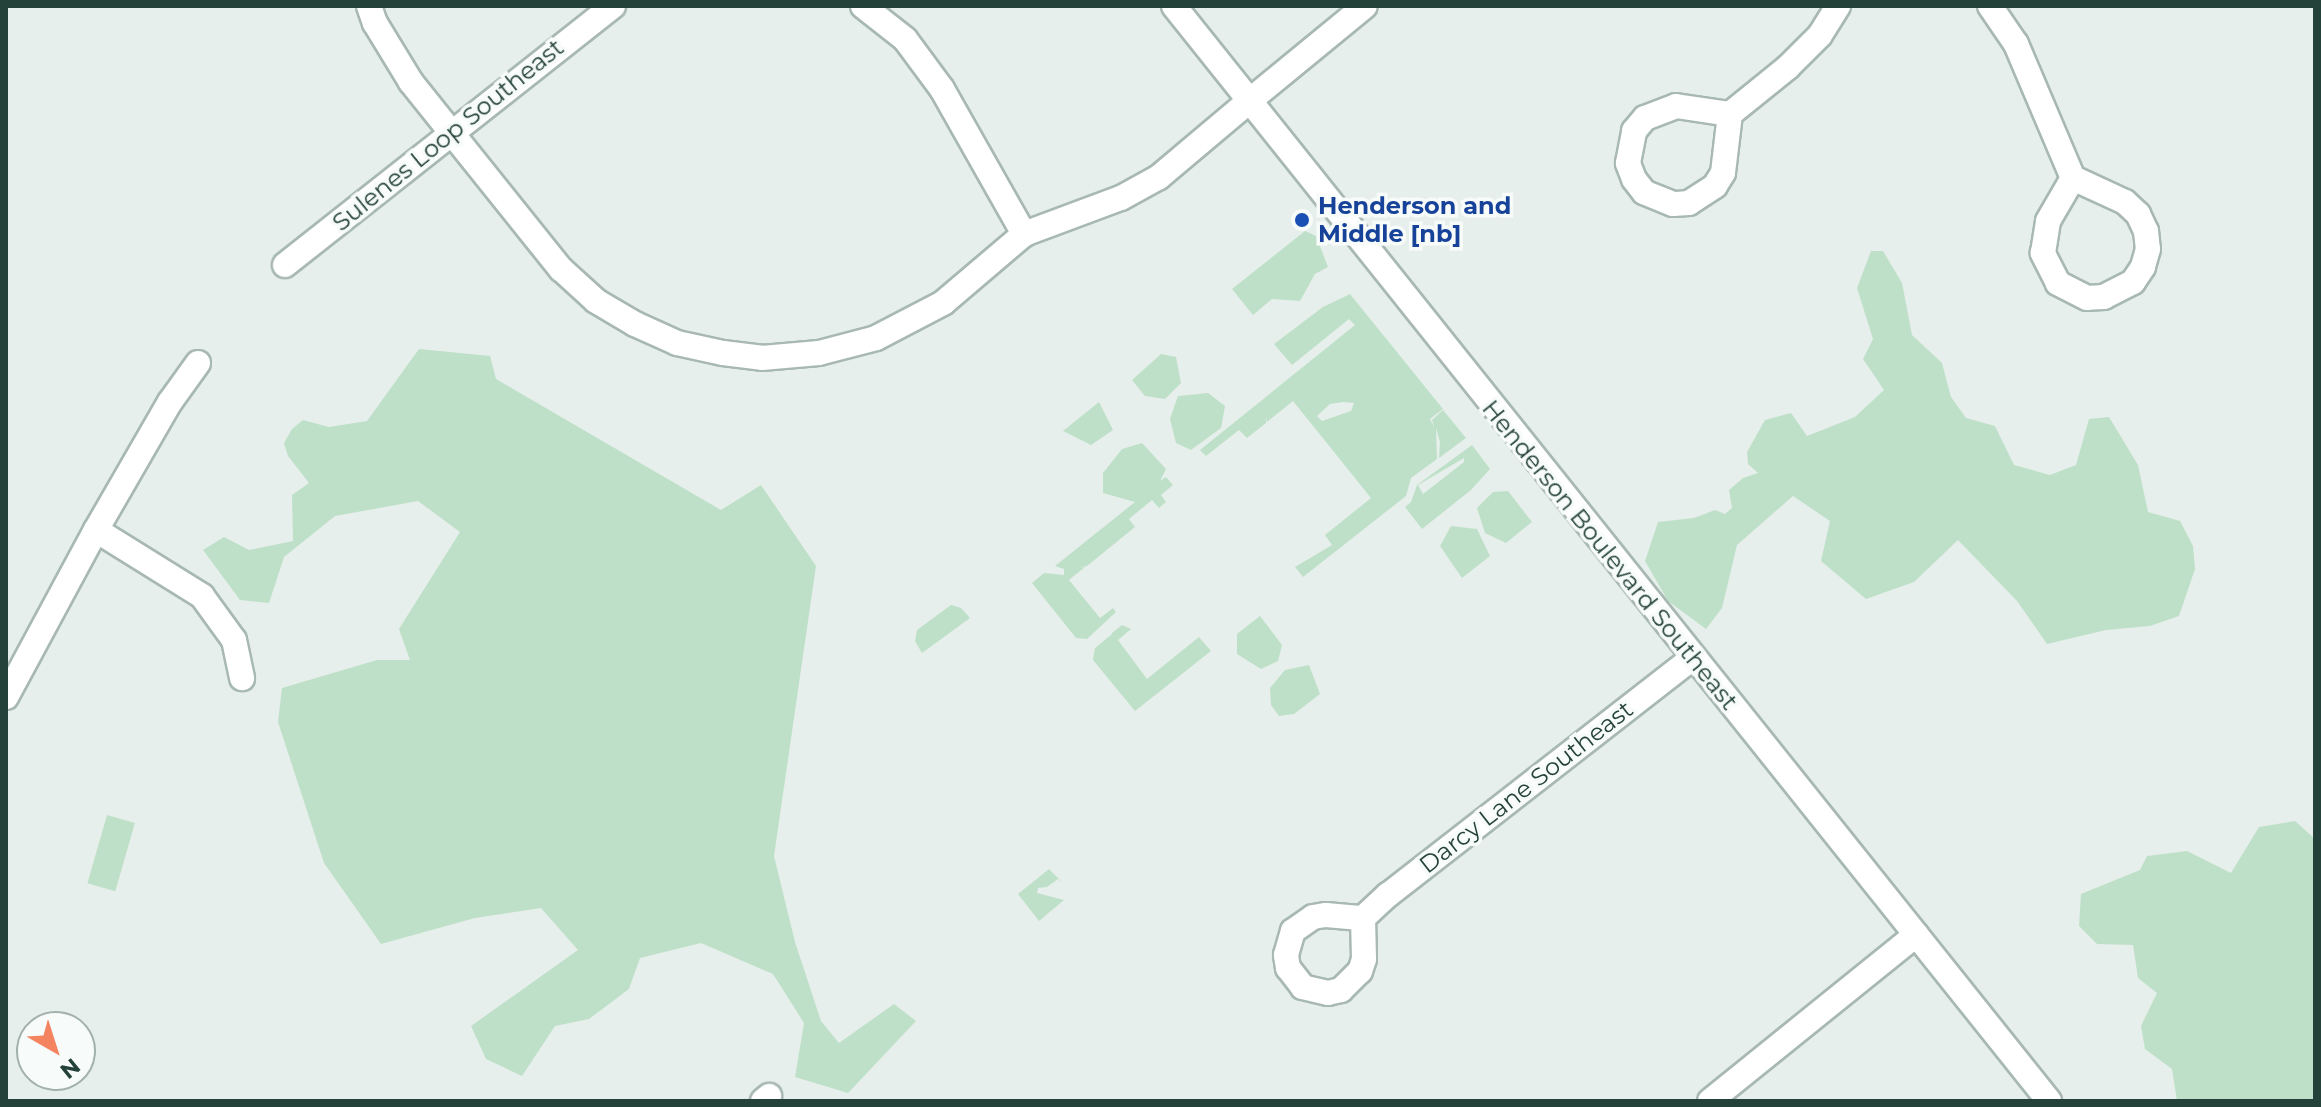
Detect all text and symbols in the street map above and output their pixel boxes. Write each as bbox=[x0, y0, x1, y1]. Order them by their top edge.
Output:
street label: Sulenes Loop Southeast bbox=[327, 33, 569, 237]
place label: Henderson and Middle [nb] bbox=[1318, 192, 1511, 248]
marker: Henderson and Middle [nb] bbox=[1293, 211, 1311, 229]
street label: Henderson Boulevard Southeast bbox=[1476, 394, 1744, 716]
street label: Darcy Lane Southeast bbox=[1414, 695, 1638, 879]
north arrow bbox=[16, 1011, 96, 1091]
text: N bbox=[55, 1052, 86, 1085]

